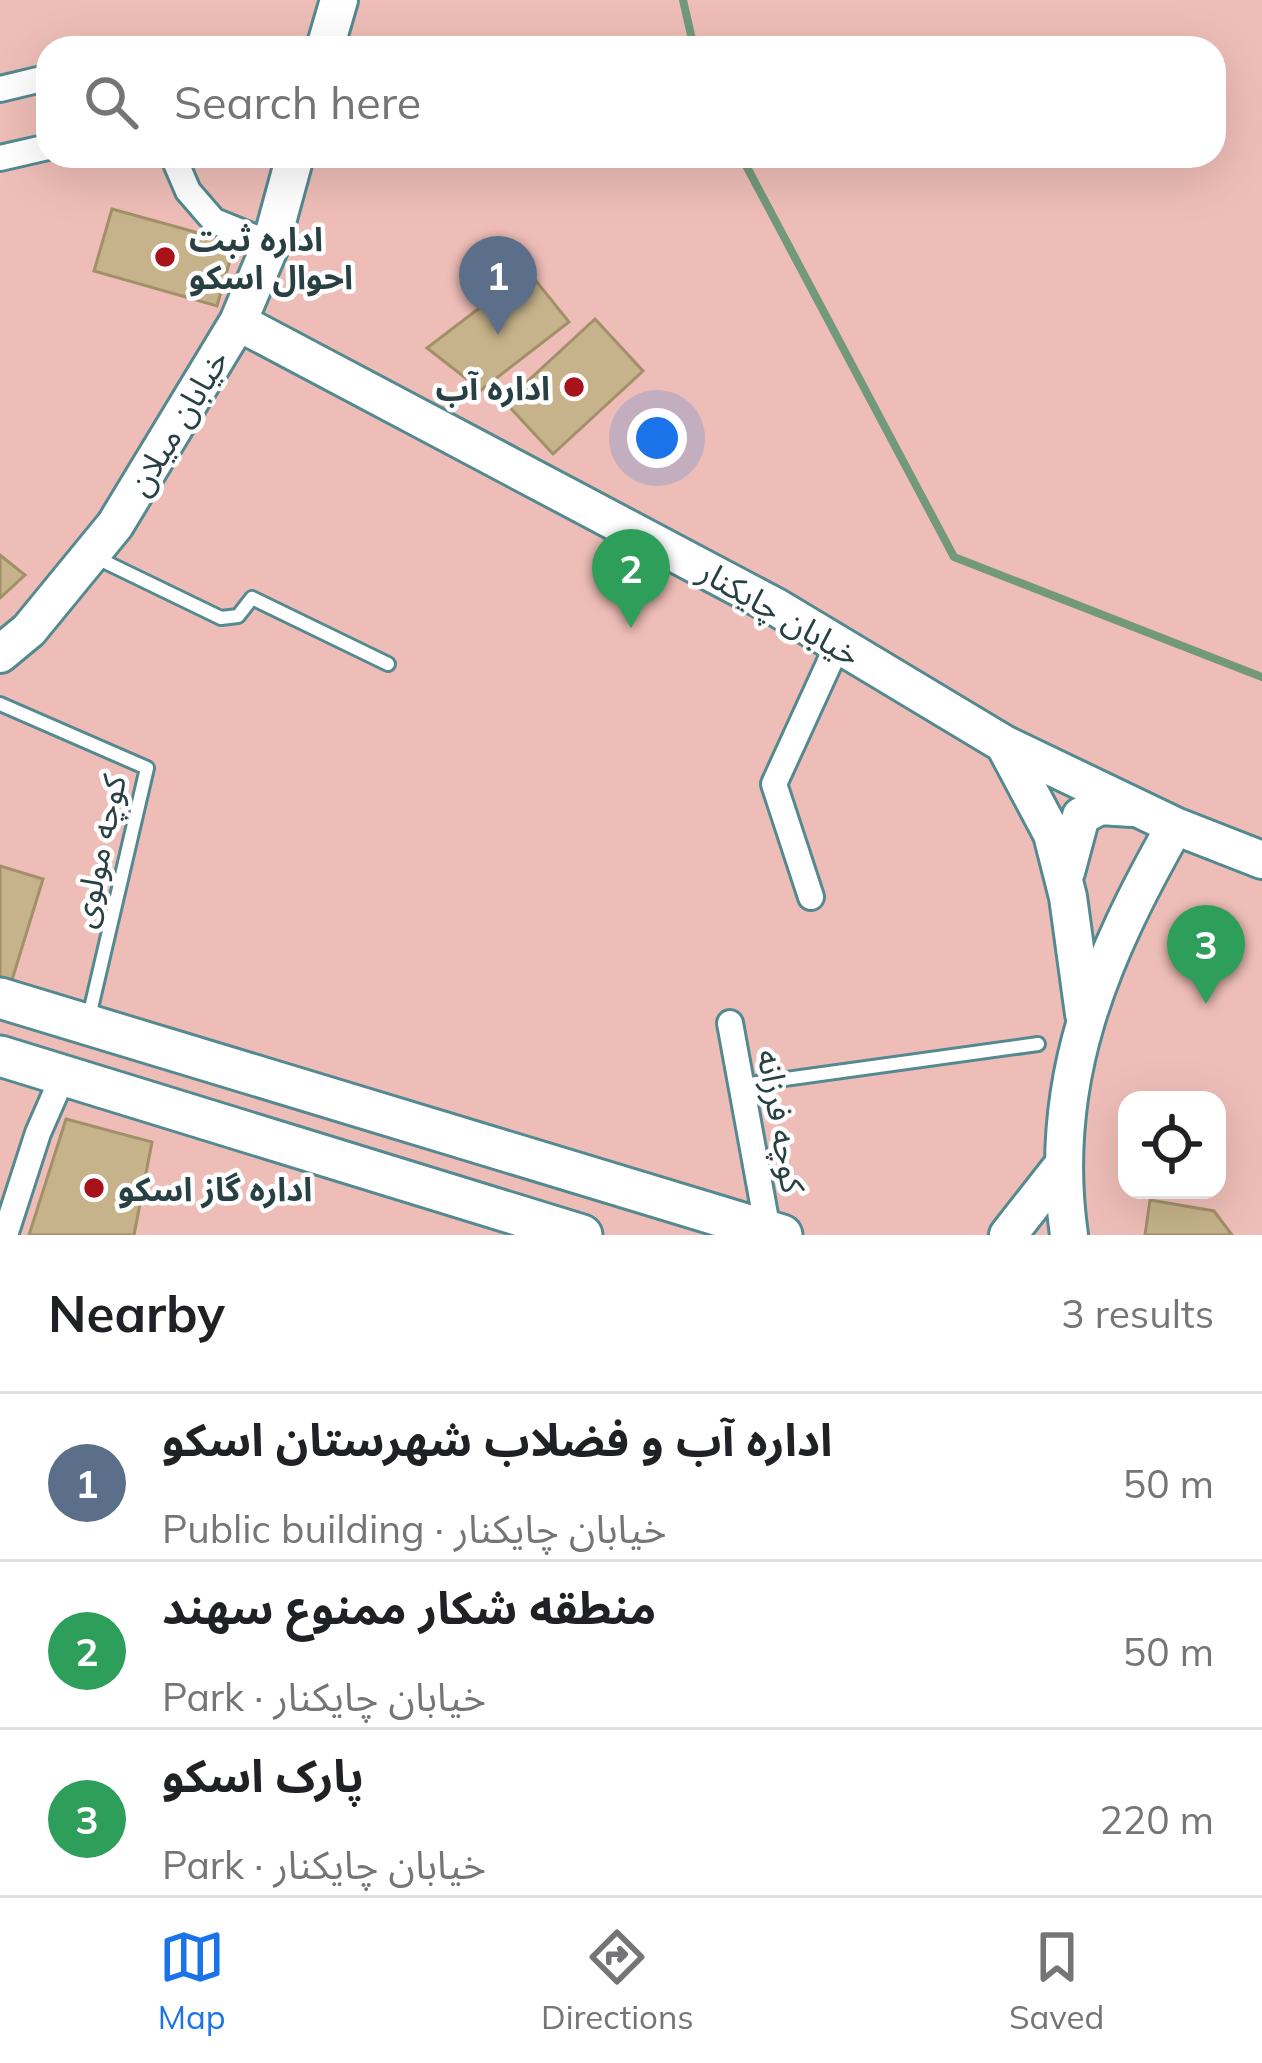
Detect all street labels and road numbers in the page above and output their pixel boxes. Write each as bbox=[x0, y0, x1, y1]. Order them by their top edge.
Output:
street label: خیابان میلان bbox=[117, 342, 237, 502]
street label: خیابان چایکنار bbox=[690, 549, 868, 677]
street label: کوچه مولوی bbox=[62, 770, 136, 932]
street label: کوچه فرزانه bbox=[747, 1046, 815, 1197]

